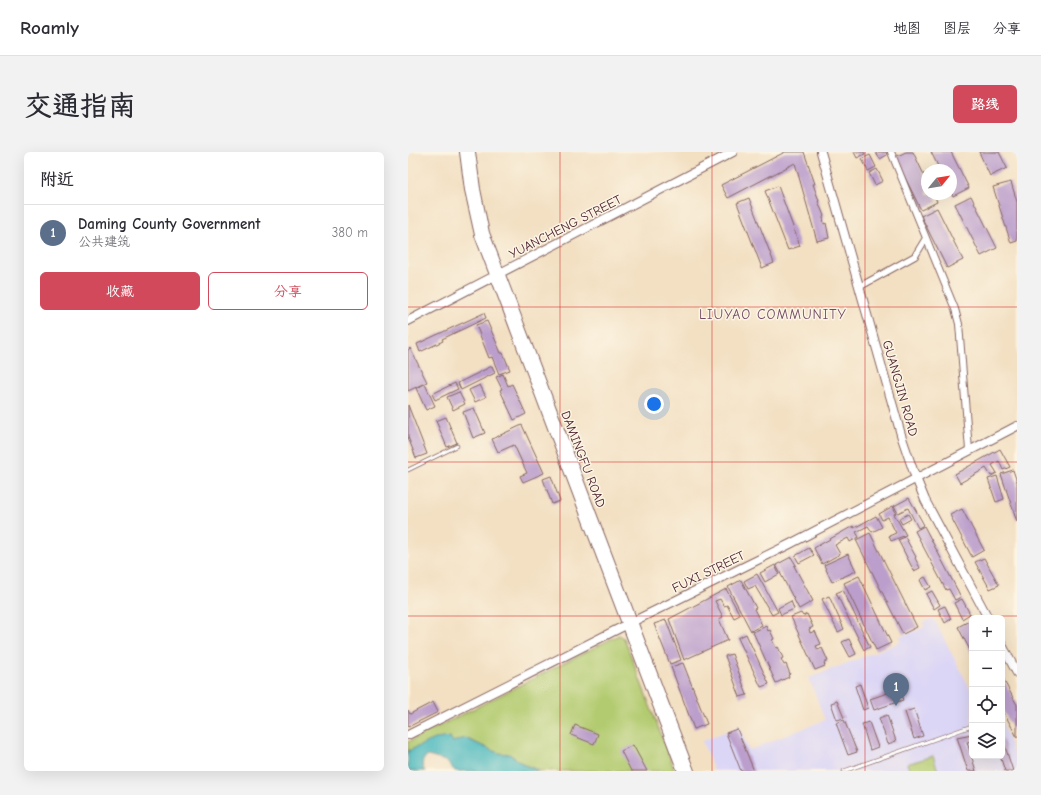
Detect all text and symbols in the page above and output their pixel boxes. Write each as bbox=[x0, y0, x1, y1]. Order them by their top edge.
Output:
text: Roamly bbox=[20, 17, 79, 39]
text: 地图 bbox=[893, 20, 921, 37]
text: 图层 bbox=[943, 20, 971, 37]
text: 分享 bbox=[993, 20, 1021, 37]
button: 路线 bbox=[953, 85, 1017, 123]
text: 交通指南 bbox=[24, 90, 136, 122]
north arrow bbox=[921, 164, 957, 200]
text: 附近 bbox=[40, 170, 74, 189]
street label: YUANCHENG STREET bbox=[506, 191, 624, 261]
text: Daming County Government bbox=[78, 215, 260, 233]
text: 1 bbox=[50, 225, 56, 240]
text: 380 m bbox=[332, 225, 368, 240]
text: 公共建筑 bbox=[78, 234, 130, 249]
button: 收藏 bbox=[40, 272, 200, 310]
button: 分享 bbox=[208, 272, 368, 310]
district label: LIUYAO COMMUNITY bbox=[699, 306, 847, 323]
street label: GUANGJIN ROAD bbox=[880, 338, 921, 438]
your location bbox=[644, 394, 664, 414]
street label: DAMINGFU ROAD bbox=[558, 409, 609, 510]
street label: FUXI STREET bbox=[669, 547, 747, 596]
map controls bbox=[969, 615, 1005, 759]
button: + bbox=[969, 615, 1005, 651]
button: − bbox=[969, 651, 1005, 687]
pin: 1 bbox=[883, 673, 909, 706]
button: locate bbox=[969, 687, 1005, 723]
button: layers bbox=[969, 723, 1005, 759]

